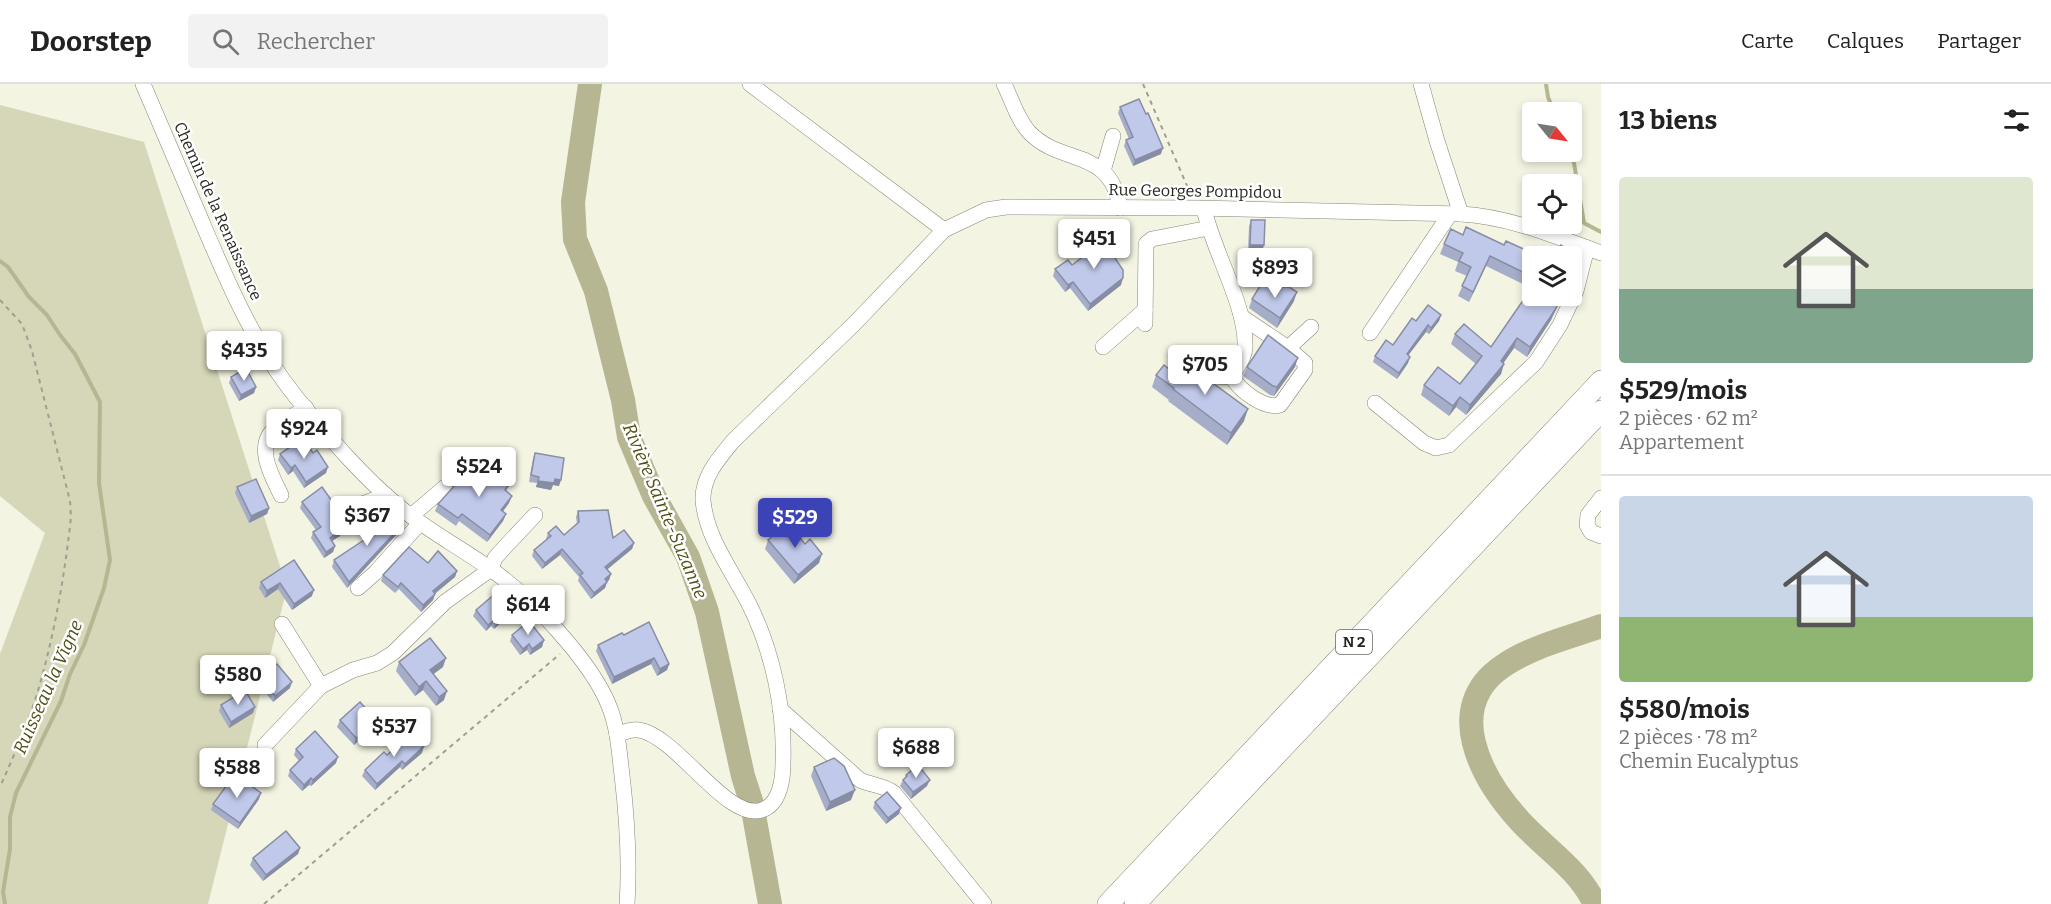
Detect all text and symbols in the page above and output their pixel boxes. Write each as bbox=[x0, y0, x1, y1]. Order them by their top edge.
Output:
search box bbox=[188, 14, 608, 68]
text: Doorstep bbox=[30, 25, 152, 58]
icon: search bbox=[209, 25, 242, 58]
text: Rechercher bbox=[257, 28, 375, 55]
text: Carte bbox=[1741, 28, 1794, 54]
text: Calques bbox=[1827, 28, 1904, 54]
text: Partager bbox=[1937, 28, 2021, 54]
north arrow bbox=[1522, 102, 1582, 162]
map controls bbox=[1522, 102, 1582, 306]
icon: filters bbox=[2000, 104, 2033, 137]
text: 13 biens bbox=[1619, 105, 1717, 136]
street label: Chemin de la Renaissance bbox=[170, 119, 266, 303]
button: locate bbox=[1522, 174, 1582, 234]
street label: Rue Georges Pompidou bbox=[1108, 180, 1282, 202]
icon: home bbox=[1772, 216, 1880, 324]
pin: $451 bbox=[1058, 219, 1130, 270]
text: $451 bbox=[1072, 226, 1116, 250]
button: layers bbox=[1522, 246, 1582, 306]
pin: $893 bbox=[1239, 248, 1311, 299]
text: $893 bbox=[1251, 255, 1299, 279]
pin: $435 bbox=[208, 331, 280, 382]
text: $435 bbox=[221, 338, 267, 362]
pin: $705 bbox=[1169, 345, 1241, 396]
text: $705 bbox=[1182, 352, 1228, 376]
text: $529/mois bbox=[1619, 375, 1747, 406]
text: 2 pièces · 62 m² bbox=[1619, 406, 1758, 430]
pin: $924 bbox=[268, 409, 340, 460]
text: $924 bbox=[280, 416, 328, 440]
water label: Rivière Sainte-Suzanne bbox=[618, 420, 712, 602]
text: Appartement bbox=[1619, 430, 1744, 454]
pin: $524 bbox=[443, 447, 515, 498]
text: $524 bbox=[456, 454, 502, 478]
pin: $367 bbox=[331, 496, 403, 547]
pin: $529 bbox=[759, 498, 831, 549]
text: $367 bbox=[344, 503, 390, 527]
text: $529 bbox=[772, 505, 818, 529]
icon: home bbox=[1772, 535, 1880, 643]
pin: $614 bbox=[492, 585, 564, 636]
text: $614 bbox=[506, 592, 550, 616]
water label: Ruisseau la Vigne bbox=[9, 617, 87, 757]
road number: N 2 bbox=[1336, 630, 1372, 654]
pin: $580 bbox=[202, 655, 274, 706]
text: $580 bbox=[214, 662, 262, 686]
text: $580/mois bbox=[1619, 694, 1750, 725]
pin: $537 bbox=[358, 707, 430, 758]
text: $537 bbox=[372, 714, 416, 738]
text: 2 pièces · 78 m² bbox=[1619, 725, 1757, 749]
pin: $688 bbox=[880, 728, 952, 779]
text: $688 bbox=[892, 735, 940, 759]
pin: $588 bbox=[201, 748, 273, 799]
text: Chemin Eucalyptus bbox=[1619, 749, 1799, 773]
text: $588 bbox=[213, 755, 261, 779]

